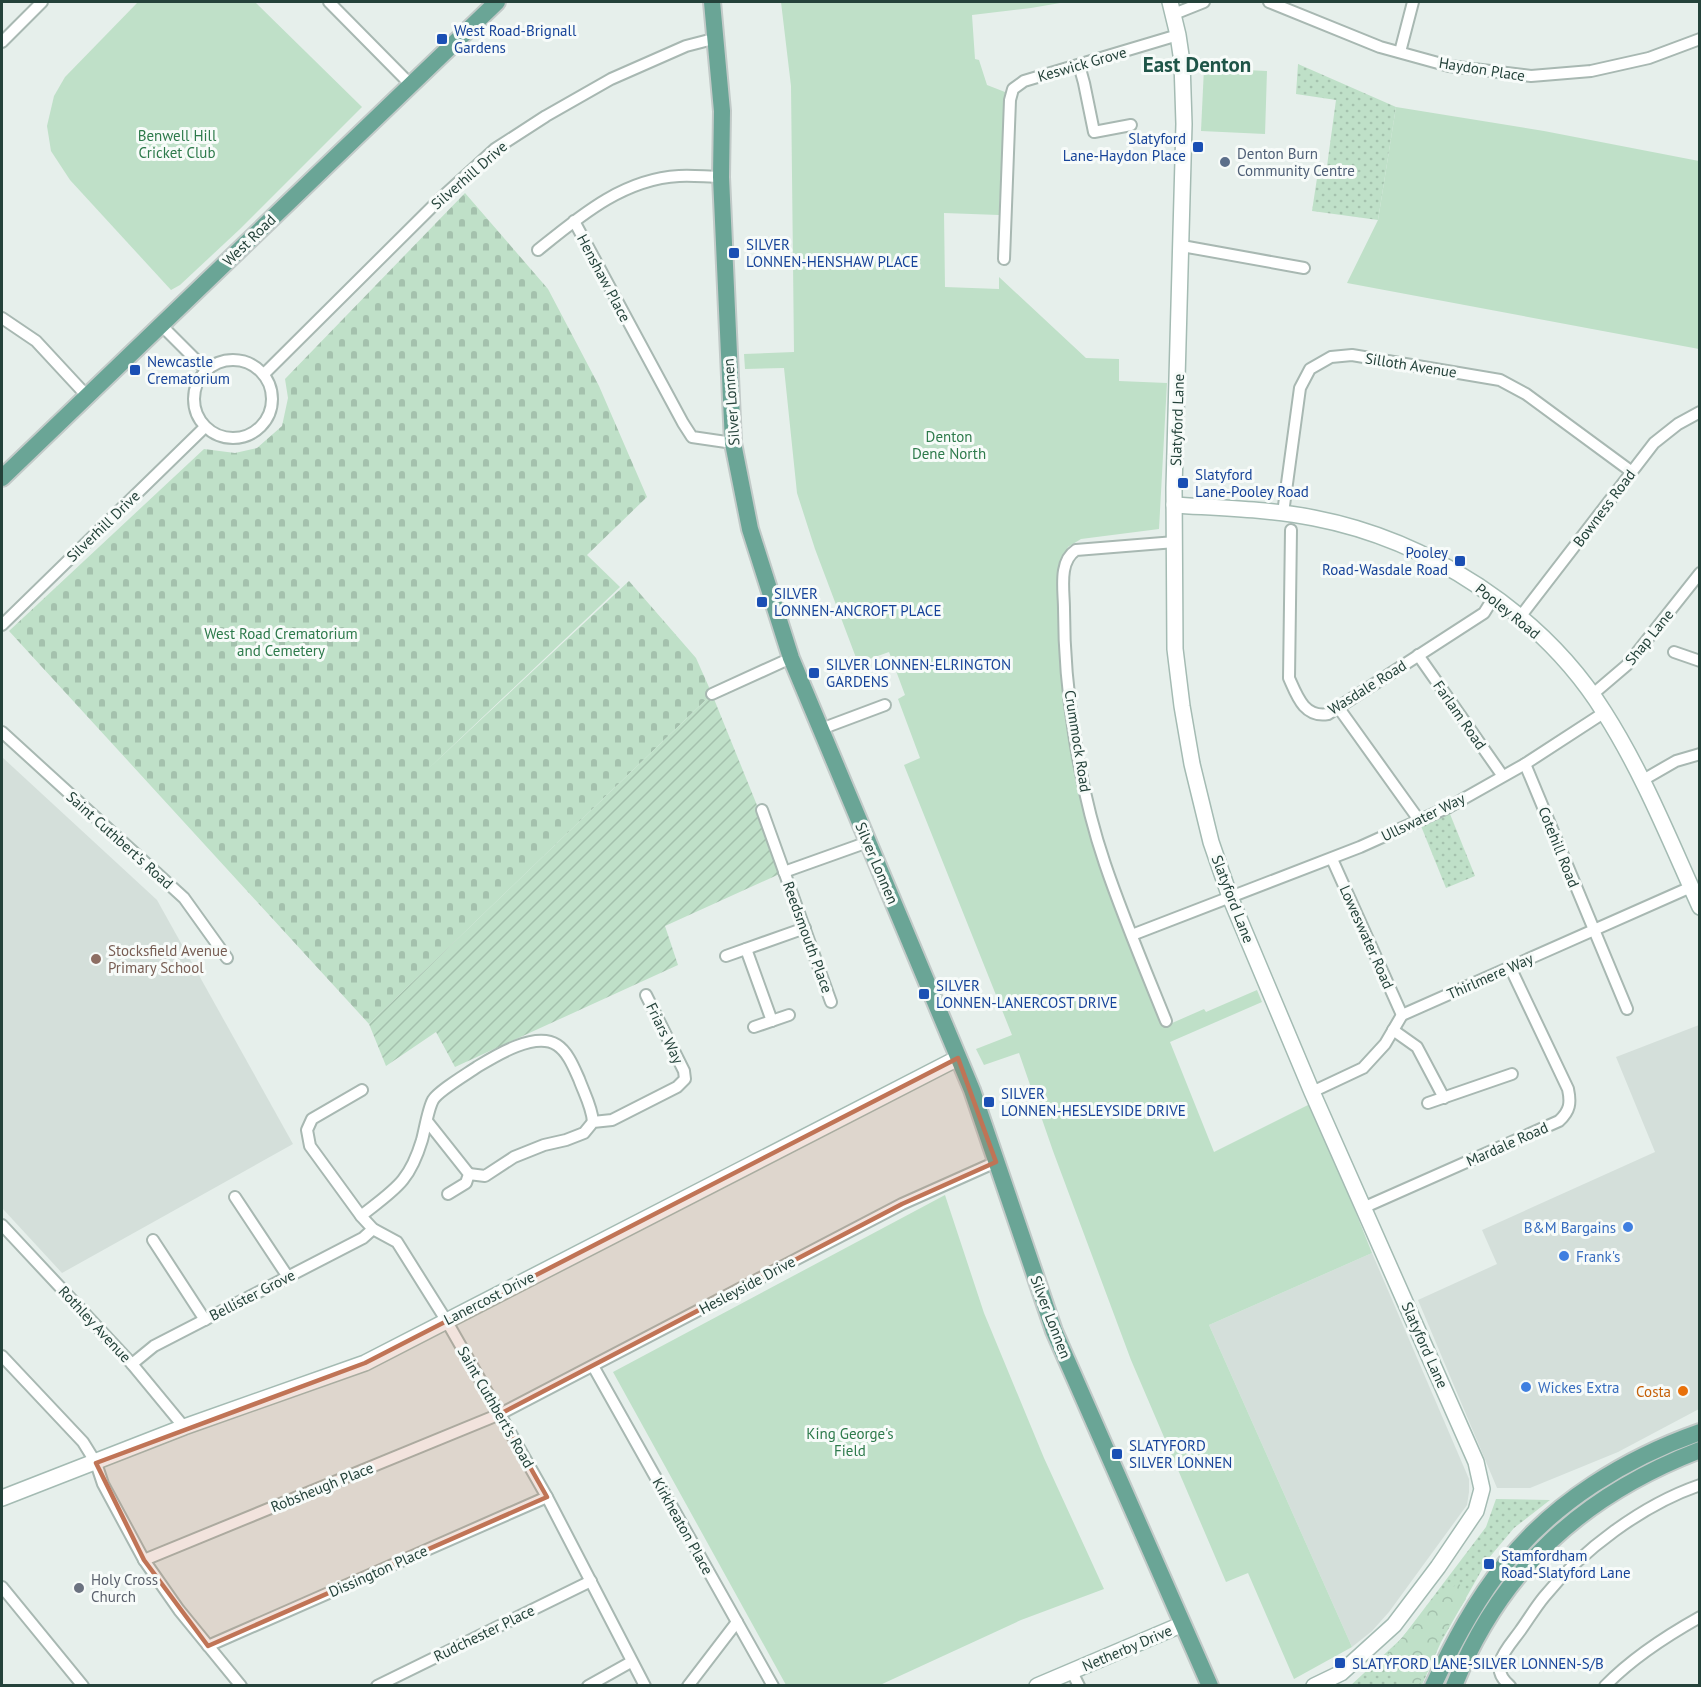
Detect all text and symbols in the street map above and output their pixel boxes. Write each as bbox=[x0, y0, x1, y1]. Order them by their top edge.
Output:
place label: West Road-Brignall Gardens bbox=[454, 21, 577, 57]
marker: West Road-Brignall Gardens bbox=[435, 32, 449, 46]
street label: Keswick Grove bbox=[1035, 42, 1129, 86]
district label: East Denton bbox=[1143, 51, 1251, 78]
street label: Haydon Place bbox=[1438, 53, 1526, 85]
park label: Benwell Hill Cricket Club bbox=[138, 126, 217, 162]
place label: Slatyford Lane-Haydon Place bbox=[1063, 129, 1186, 165]
street label: Silverhill Drive bbox=[427, 137, 511, 213]
marker: Slatyford Lane-Haydon Place bbox=[1191, 140, 1205, 154]
place label: Denton Burn Community Centre bbox=[1237, 144, 1355, 180]
marker: Denton Burn Community Centre bbox=[1218, 155, 1232, 169]
street label: West Road bbox=[218, 210, 280, 270]
street label: Henshaw Place bbox=[573, 231, 635, 325]
place label: SILVER LONNEN-HENSHAW PLACE bbox=[746, 235, 919, 271]
marker: SILVER LONNEN-HENSHAW PLACE bbox=[727, 246, 741, 260]
street label: Silloth Avenue bbox=[1364, 348, 1458, 382]
place label: Newcastle Crematorium bbox=[147, 352, 230, 388]
street label: Silver Lonnen bbox=[718, 358, 744, 446]
marker: Newcastle Crematorium bbox=[128, 363, 142, 377]
street label: Slatyford Lane bbox=[1166, 373, 1188, 467]
park label: Denton Dene North bbox=[912, 427, 986, 463]
place label: Slatyford Lane-Pooley Road bbox=[1195, 465, 1309, 501]
street label: Bowness Road bbox=[1569, 466, 1639, 550]
marker: Slatyford Lane-Pooley Road bbox=[1176, 476, 1190, 490]
street label: Silverhill Drive bbox=[62, 486, 144, 566]
place label: Pooley Road-Wasdale Road bbox=[1322, 543, 1448, 579]
marker: Pooley Road-Wasdale Road bbox=[1453, 554, 1467, 568]
street label: Pooley Road bbox=[1472, 579, 1544, 643]
place label: SILVER LONNEN-ANCROFT PLACE bbox=[774, 584, 941, 620]
marker: SILVER LONNEN-ANCROFT PLACE bbox=[755, 595, 769, 609]
street label: Shap Lane bbox=[1621, 605, 1677, 669]
park label: West Road Crematorium and Cemetery bbox=[204, 624, 358, 660]
place label: SILVER LONNEN-ELRINGTON GARDENS bbox=[826, 655, 1011, 691]
street label: Wasdale Road bbox=[1324, 655, 1410, 719]
marker: SILVER LONNEN-ELRINGTON GARDENS bbox=[807, 666, 821, 680]
street label: Farlam Road bbox=[1429, 677, 1491, 753]
street label: Crummock Road bbox=[1061, 689, 1095, 793]
street label: Saint Cuthbert's Road bbox=[63, 787, 177, 893]
street label: Ullswater Way bbox=[1378, 789, 1468, 845]
street label: Cotehill Road bbox=[1534, 804, 1584, 890]
street label: Silver Lonnen bbox=[851, 819, 903, 907]
street label: Slatyford Lane bbox=[1208, 852, 1258, 946]
street label: Reedsmouth Place bbox=[779, 879, 837, 995]
street label: Loweswater Road bbox=[1336, 882, 1398, 992]
place label: Stocksfield Avenue Primary School bbox=[108, 941, 228, 977]
street label: Thirlmere Way bbox=[1444, 949, 1536, 1003]
marker: Stocksfield Avenue Primary School bbox=[89, 952, 103, 966]
place label: SILVER LONNEN-LANERCOST DRIVE bbox=[936, 976, 1118, 1012]
marker: SILVER LONNEN-LANERCOST DRIVE bbox=[917, 987, 931, 1001]
street label: Friars Way bbox=[642, 999, 688, 1067]
place label: SILVER LONNEN-HESLEYSIDE DRIVE bbox=[1001, 1084, 1186, 1120]
marker: SILVER LONNEN-HESLEYSIDE DRIVE bbox=[982, 1095, 996, 1109]
street label: Mardale Road bbox=[1463, 1117, 1551, 1171]
place label: B&M Bargains bbox=[1524, 1218, 1616, 1237]
marker: B&M Bargains bbox=[1621, 1220, 1635, 1234]
place label: Frank's bbox=[1576, 1247, 1620, 1266]
marker: Frank's bbox=[1557, 1249, 1571, 1263]
street label: Hesleyside Drive bbox=[696, 1252, 798, 1318]
street label: Bellister Grove bbox=[206, 1265, 298, 1325]
street label: Lanercost Drive bbox=[440, 1267, 538, 1329]
street label: Silver Lonnen bbox=[1026, 1273, 1076, 1361]
street label: Rothley Avenue bbox=[55, 1282, 135, 1366]
street label: Slatyford Lane bbox=[1398, 1299, 1452, 1391]
street label: Saint Cuthbert's Road bbox=[453, 1343, 539, 1471]
place label: Wickes Extra bbox=[1538, 1378, 1620, 1397]
marker: Wickes Extra bbox=[1519, 1380, 1533, 1394]
place label: Costa bbox=[1636, 1382, 1671, 1401]
marker: Costa bbox=[1676, 1384, 1690, 1398]
park label: King George's Field bbox=[806, 1424, 894, 1460]
place label: SLATYFORD SILVER LONNEN bbox=[1129, 1436, 1232, 1472]
marker: SLATYFORD SILVER LONNEN bbox=[1110, 1447, 1124, 1461]
street label: Robsheugh Place bbox=[268, 1458, 376, 1516]
street label: Kirkheaton Place bbox=[648, 1474, 718, 1578]
street label: Dissington Place bbox=[326, 1541, 430, 1601]
place label: Stamfordham Road-Slatyford Lane bbox=[1501, 1546, 1631, 1582]
marker: Stamfordham Road-Slatyford Lane bbox=[1482, 1557, 1496, 1571]
place label: Holy Cross Church bbox=[91, 1570, 158, 1606]
marker: Holy Cross Church bbox=[72, 1581, 86, 1595]
street label: Rudchester Place bbox=[431, 1600, 537, 1666]
street label: Netherby Drive bbox=[1079, 1621, 1175, 1675]
place label: SLATYFORD LANE-SILVER LONNEN-S/B bbox=[1352, 1654, 1604, 1673]
marker: SLATYFORD LANE-SILVER LONNEN-S/B bbox=[1333, 1656, 1347, 1670]

